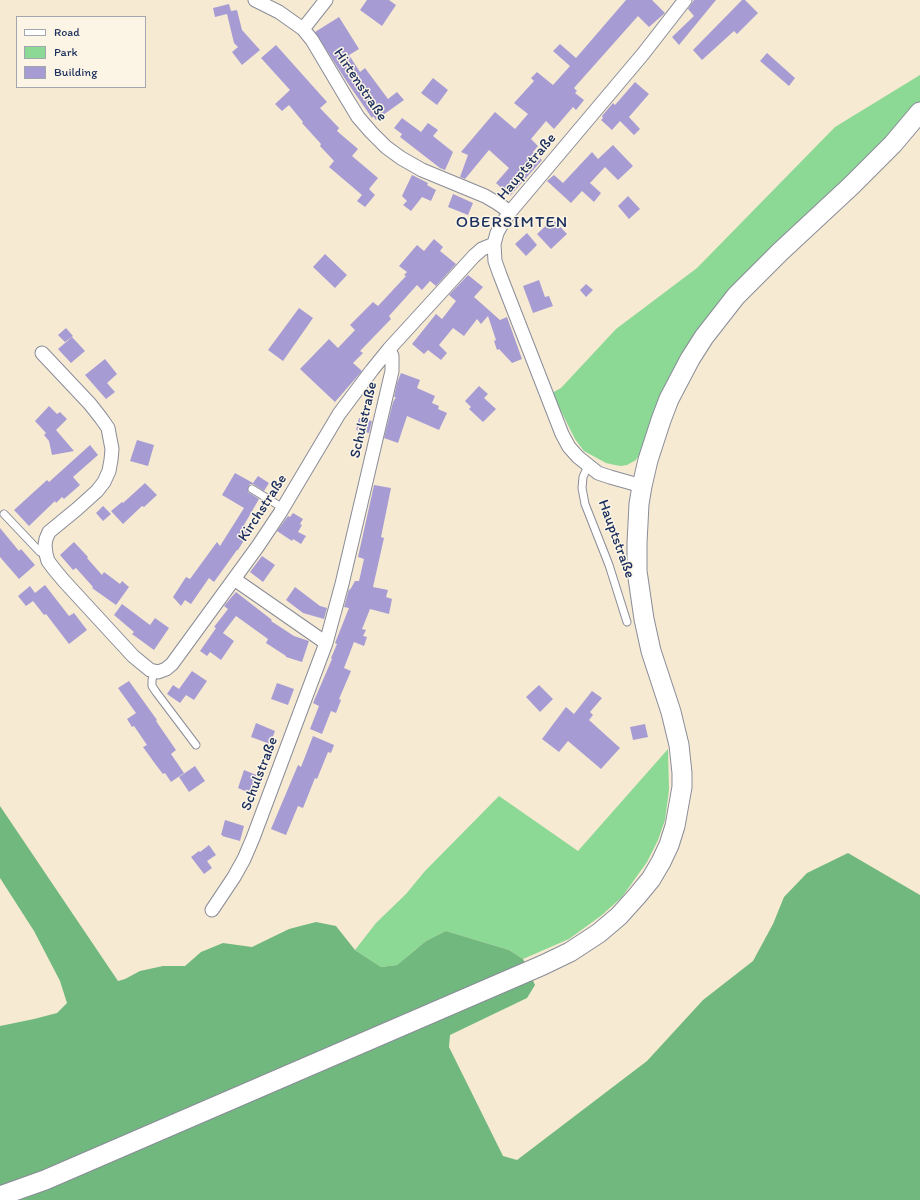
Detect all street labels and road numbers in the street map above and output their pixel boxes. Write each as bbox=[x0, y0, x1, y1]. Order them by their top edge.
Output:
street label: Hirtenstraße bbox=[329, 45, 391, 125]
street label: Hauptstraße bbox=[494, 130, 560, 204]
street label: Schulstraße bbox=[346, 380, 382, 460]
street label: Kirchstraße bbox=[235, 471, 291, 545]
street label: Hauptstraße bbox=[594, 497, 638, 581]
street label: Schulstraße bbox=[238, 734, 282, 814]

